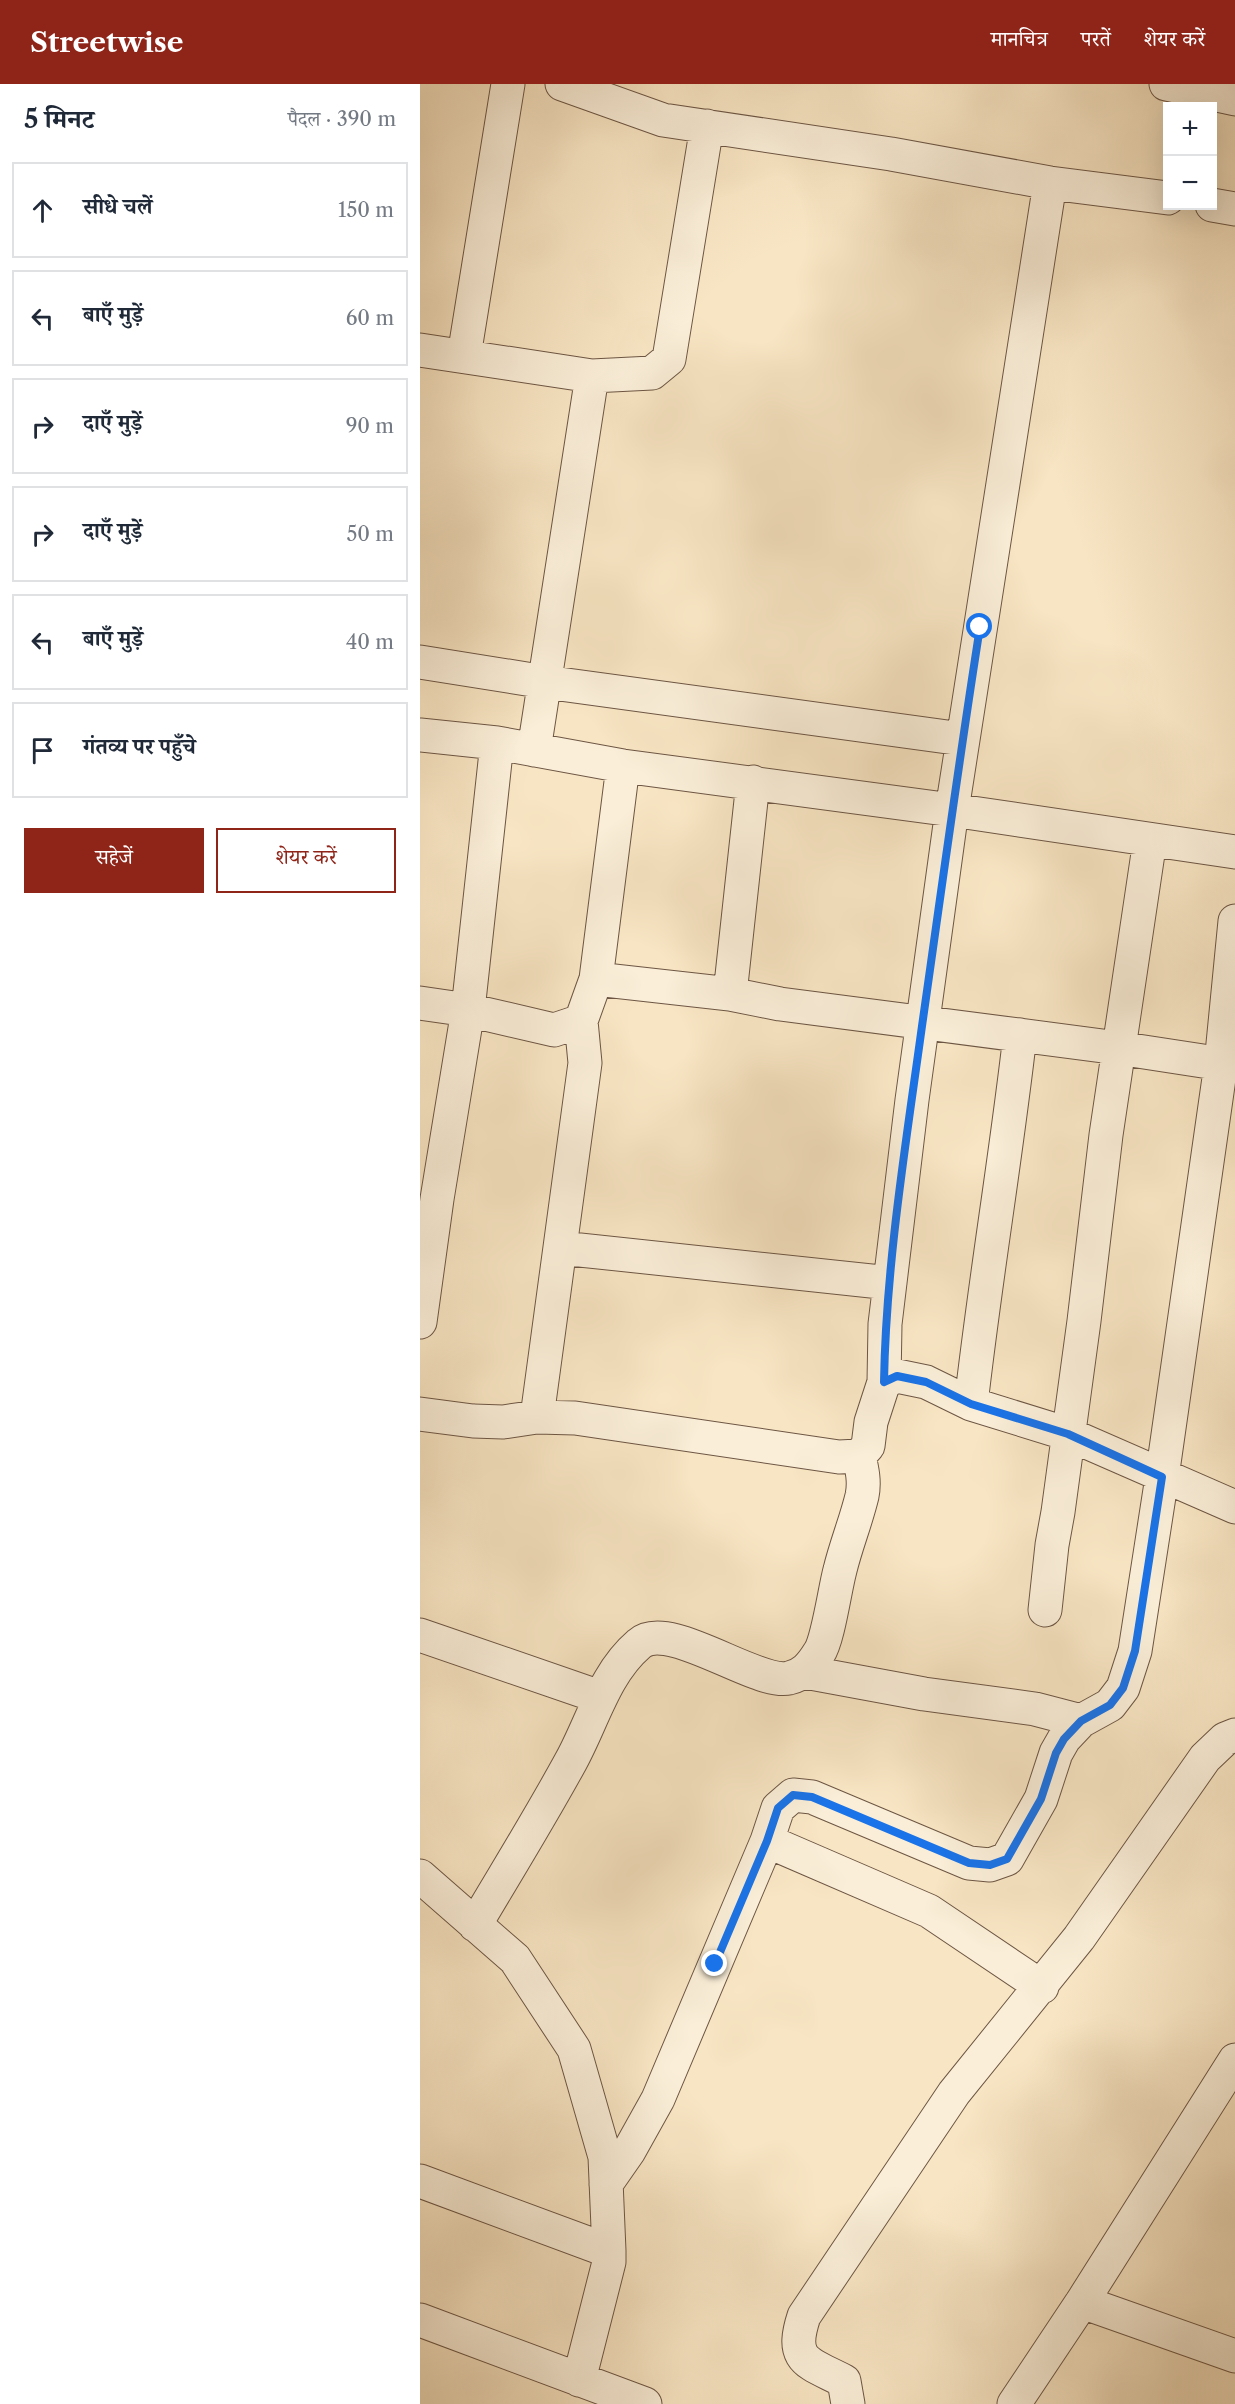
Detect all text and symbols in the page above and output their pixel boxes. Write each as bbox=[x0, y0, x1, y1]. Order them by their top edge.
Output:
text: Streetwise bbox=[30, 25, 184, 59]
text: मानचित्र bbox=[991, 26, 1048, 51]
text: परतें bbox=[1081, 26, 1111, 51]
text: शेयर करें bbox=[1144, 26, 1205, 51]
map controls bbox=[1163, 102, 1217, 210]
button: + bbox=[1163, 102, 1217, 156]
text: 5 मिनट bbox=[24, 103, 94, 135]
text: पैदल · 390 m bbox=[288, 107, 396, 131]
button: − bbox=[1163, 156, 1217, 210]
text: सीधे चलें bbox=[83, 193, 152, 220]
icon: ahead bbox=[26, 194, 59, 227]
text: 150 m bbox=[338, 198, 394, 222]
text: बाएँ मुड़ें bbox=[83, 301, 143, 328]
icon: left bbox=[26, 302, 59, 335]
text: 60 m bbox=[346, 306, 394, 330]
text: दाएँ मुड़ें bbox=[83, 409, 142, 436]
icon: right bbox=[26, 410, 59, 443]
text: 90 m bbox=[346, 414, 394, 438]
text: दाएँ मुड़ें bbox=[83, 517, 142, 544]
icon: right bbox=[26, 518, 59, 551]
text: 50 m bbox=[347, 522, 394, 546]
route start bbox=[966, 613, 992, 639]
text: बाएँ मुड़ें bbox=[83, 625, 143, 652]
icon: left bbox=[26, 626, 59, 659]
text: 40 m bbox=[346, 630, 394, 654]
text: गंतव्य पर पहुँचे bbox=[83, 733, 196, 760]
icon: arrive bbox=[26, 734, 59, 767]
button: सहेजें bbox=[24, 828, 204, 893]
button: शेयर करें bbox=[216, 828, 396, 893]
route end bbox=[701, 1950, 727, 1976]

